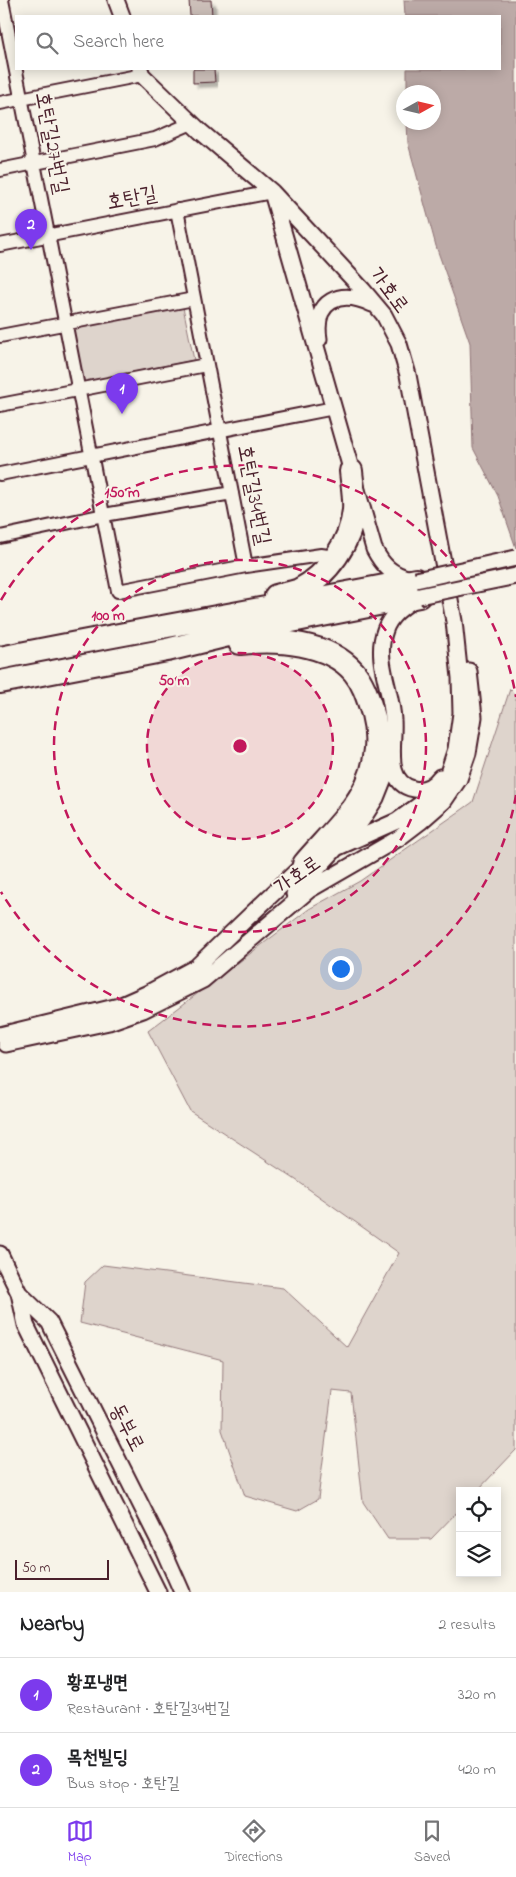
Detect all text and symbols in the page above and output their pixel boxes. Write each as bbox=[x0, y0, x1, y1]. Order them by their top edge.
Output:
search box bbox=[15, 15, 501, 70]
icon: search bbox=[33, 29, 61, 57]
text: Search here bbox=[73, 29, 164, 56]
north arrow bbox=[396, 85, 441, 130]
street label: 호탄길27번길 bbox=[26, 89, 76, 197]
street label: 호탄길 bbox=[104, 179, 160, 219]
pin: 2 bbox=[15, 209, 47, 250]
street label: 가호로 bbox=[361, 262, 415, 320]
pin: 1 bbox=[106, 373, 138, 414]
street label: 호탄길34번길 bbox=[229, 442, 277, 548]
text: 150 m bbox=[104, 482, 140, 504]
text: 100 m bbox=[91, 605, 125, 627]
text: 50 m bbox=[159, 670, 190, 692]
centre of rings bbox=[231, 737, 249, 755]
street label: 가호로 bbox=[269, 849, 327, 903]
your location bbox=[328, 956, 354, 982]
street label: 동부로 bbox=[101, 1399, 151, 1457]
map controls bbox=[456, 1487, 501, 1577]
button: locate bbox=[456, 1487, 501, 1532]
button: layers bbox=[456, 1532, 501, 1577]
scale bar bbox=[15, 1557, 109, 1580]
text: 50 m bbox=[22, 1558, 50, 1579]
text: Nearby bbox=[20, 1610, 84, 1640]
text: 2 results bbox=[438, 1613, 496, 1637]
text: 황포냉면 bbox=[67, 1670, 128, 1697]
text: 1 bbox=[33, 1683, 39, 1707]
text: 320 m bbox=[458, 1683, 496, 1707]
text: Restaurant · 호탄길34번길 bbox=[67, 1697, 230, 1721]
text: 목천빌딩 bbox=[67, 1745, 128, 1772]
text: 2 bbox=[32, 1758, 40, 1782]
text: 420 m bbox=[458, 1758, 496, 1782]
text: Bus stop · 호탄길 bbox=[67, 1772, 180, 1796]
tab: Map bbox=[66, 1817, 94, 1868]
tab: Directions bbox=[225, 1817, 283, 1868]
tab: Saved bbox=[414, 1817, 450, 1868]

